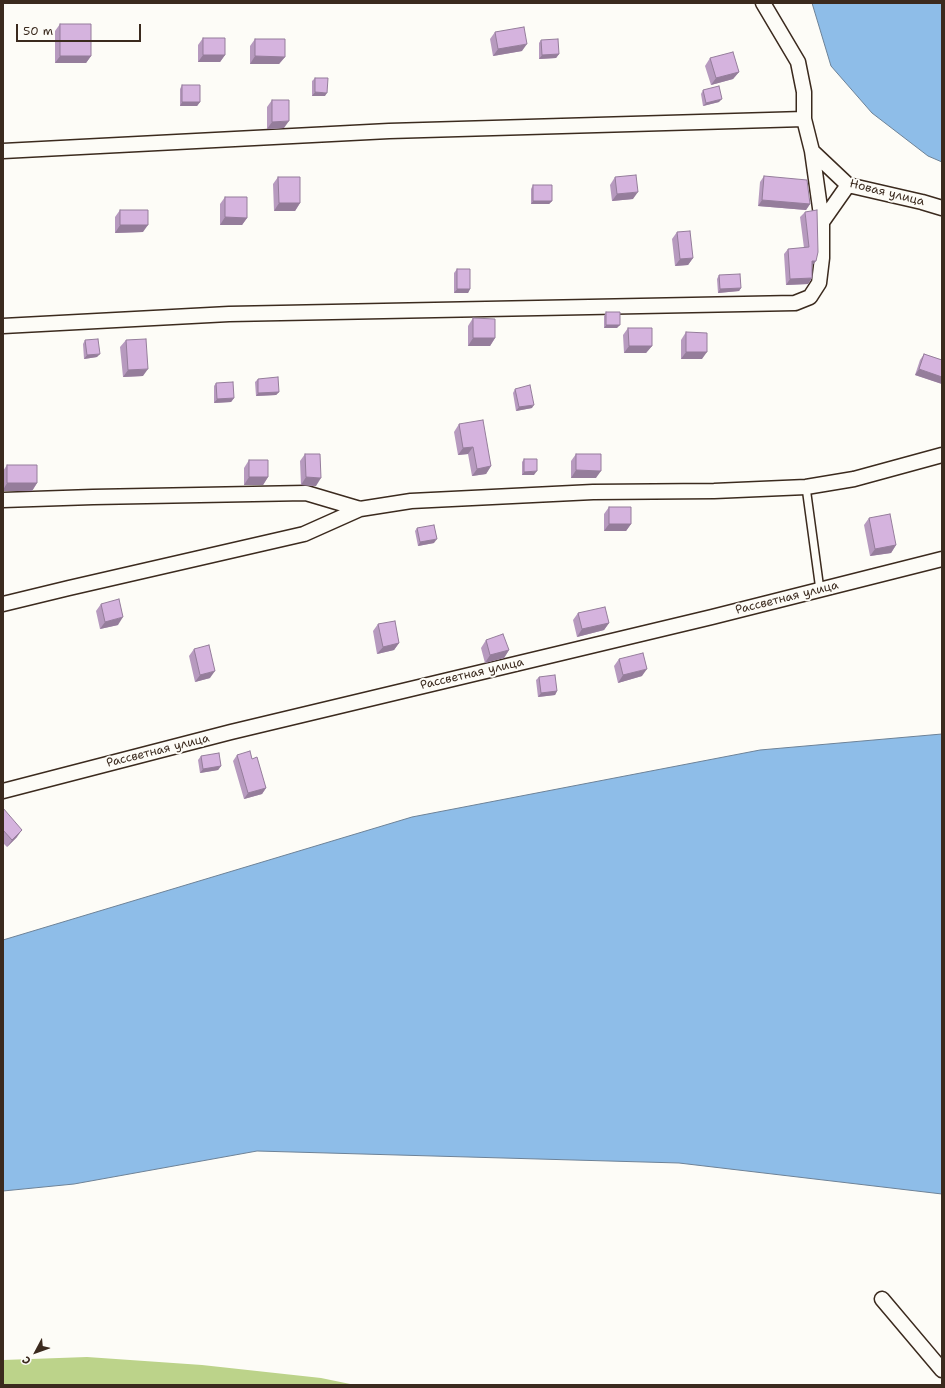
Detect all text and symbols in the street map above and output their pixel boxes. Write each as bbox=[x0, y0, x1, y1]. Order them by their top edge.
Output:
scale bar bbox=[18, 16, 143, 42]
text: 50 m bbox=[23, 23, 53, 39]
street label: Новая улица bbox=[848, 177, 926, 209]
street label: Рассветная улица bbox=[734, 578, 840, 618]
street label: Рассветная улица bbox=[419, 655, 525, 693]
street label: Рассветная улица bbox=[105, 731, 211, 771]
north arrow bbox=[16, 1332, 56, 1372]
text: С bbox=[19, 1353, 34, 1368]

